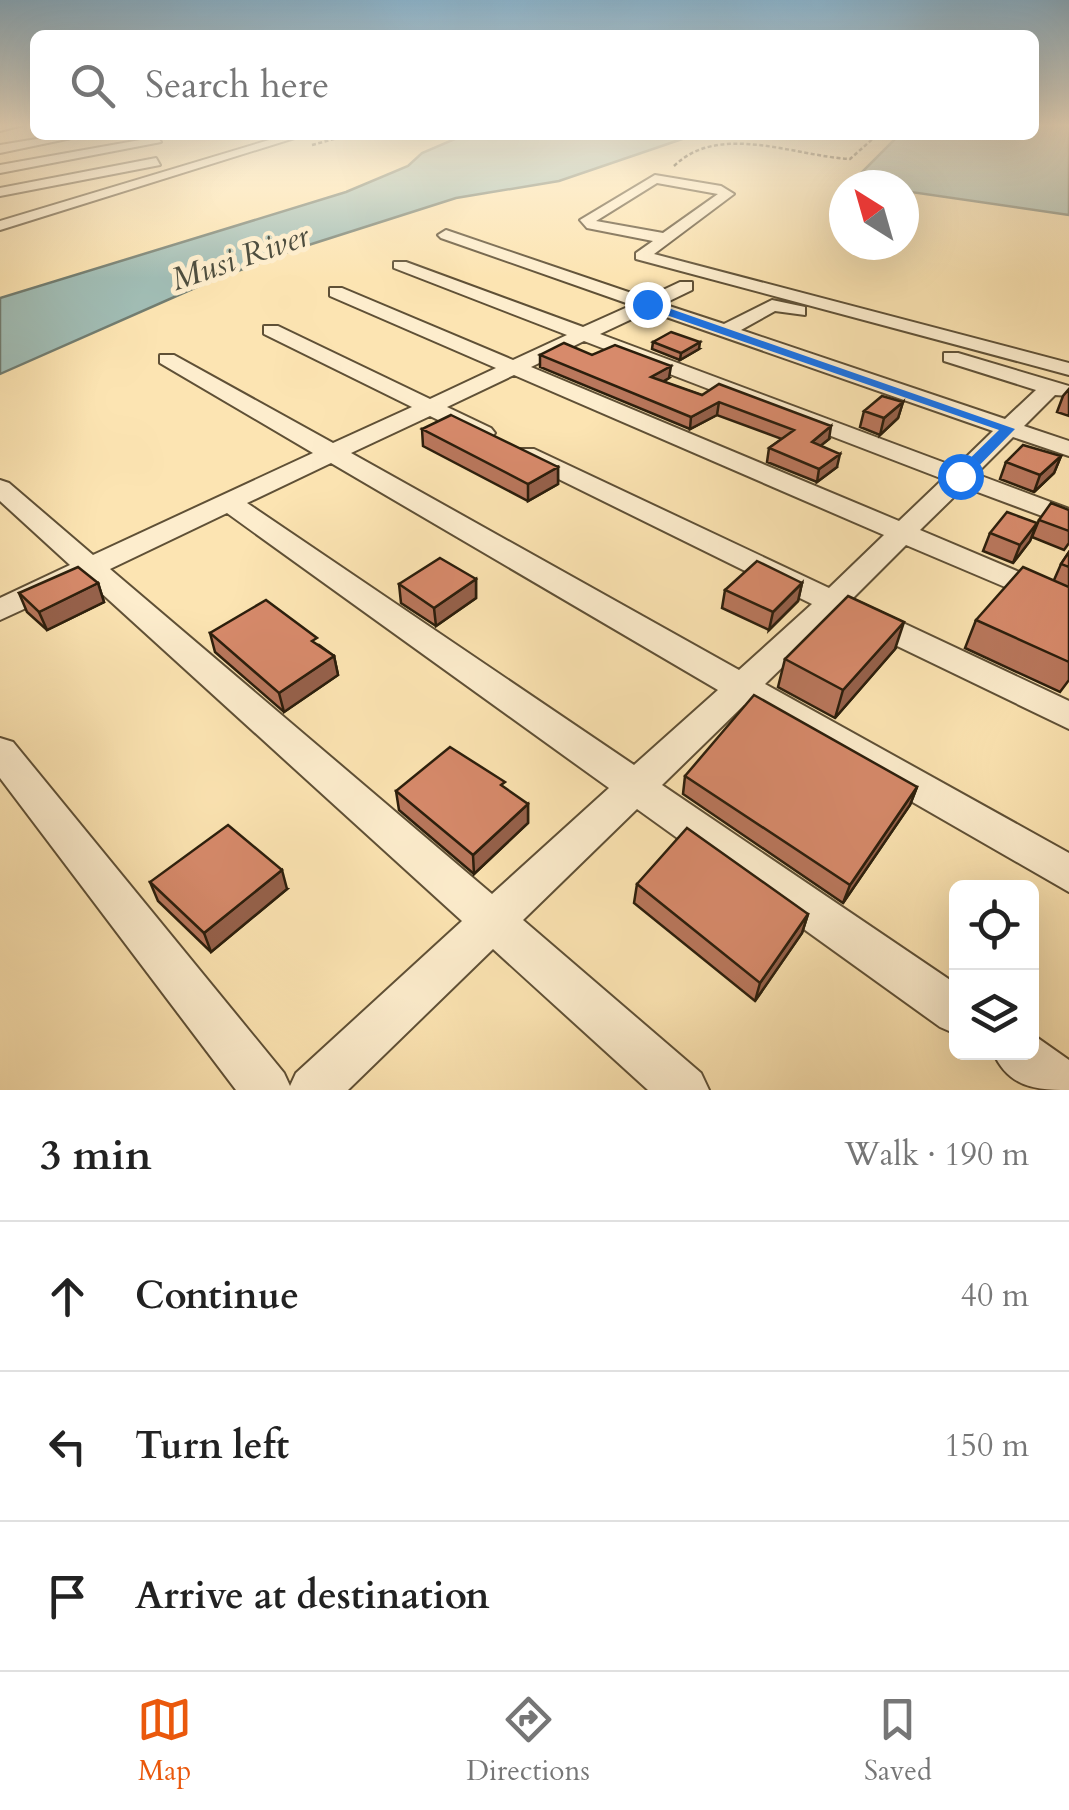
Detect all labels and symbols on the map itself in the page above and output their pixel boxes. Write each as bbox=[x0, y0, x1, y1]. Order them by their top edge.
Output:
north arrow bbox=[829, 170, 919, 260]
water label: Musi River bbox=[165, 213, 316, 302]
route end bbox=[625, 282, 671, 328]
route start bbox=[938, 454, 984, 500]

